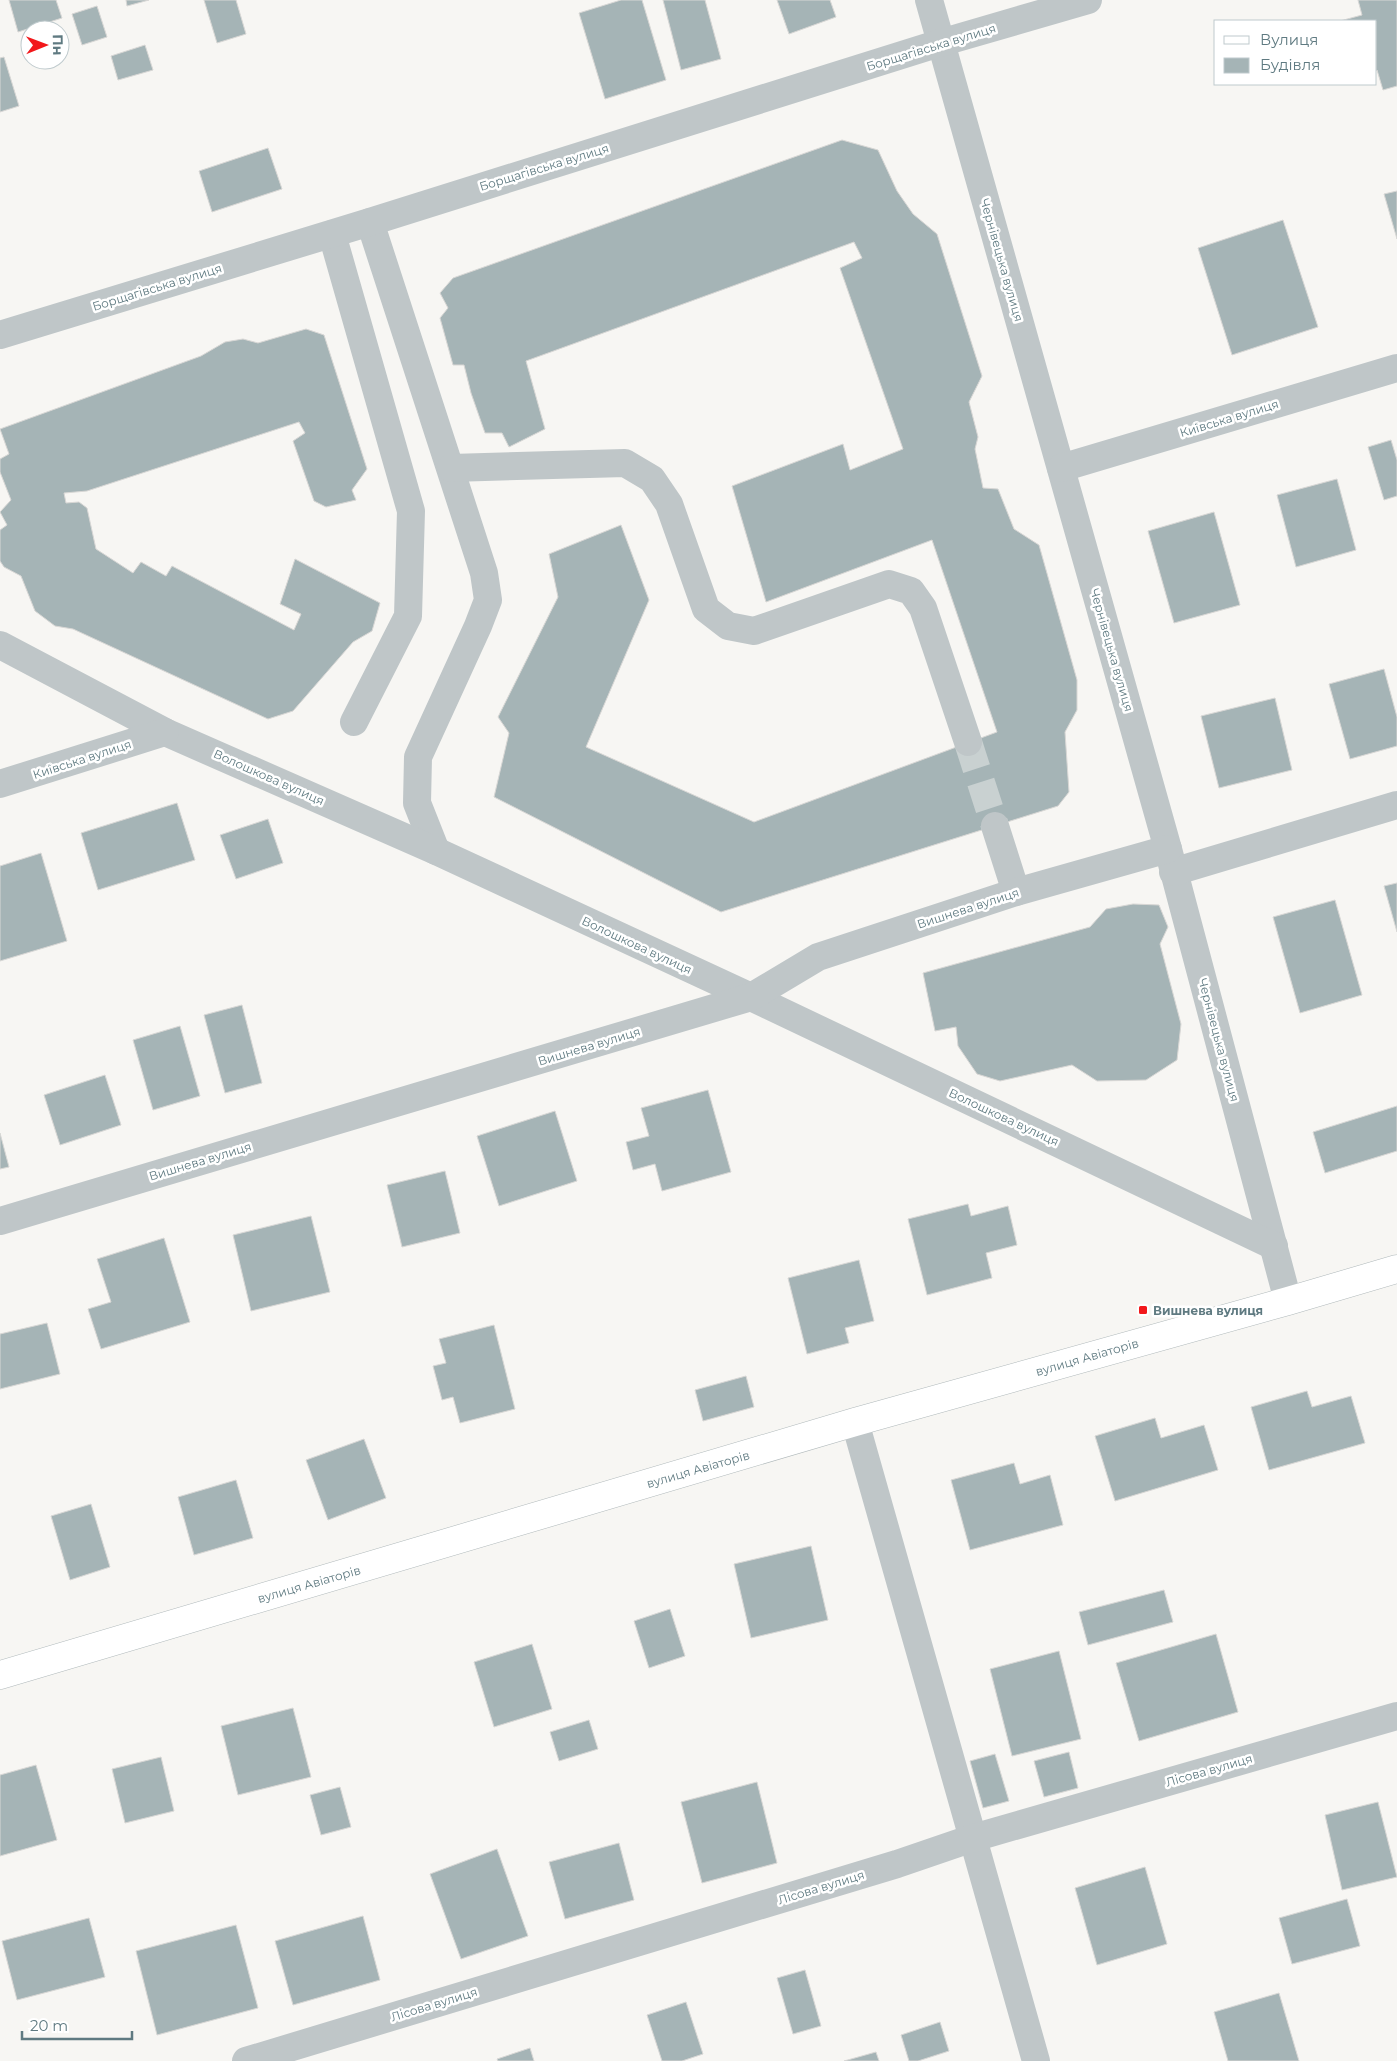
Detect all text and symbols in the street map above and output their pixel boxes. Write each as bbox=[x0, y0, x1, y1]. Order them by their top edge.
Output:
north arrow bbox=[20, 20, 70, 70]
street label: Борщагівська вулиця bbox=[864, 20, 998, 74]
legend bbox=[1214, 20, 1377, 85]
text: Вулиця bbox=[1260, 30, 1318, 49]
text: Пн bbox=[49, 34, 67, 55]
text: Будівля bbox=[1260, 55, 1320, 74]
street label: Борщагівська вулиця bbox=[477, 140, 611, 194]
street label: Чернівецька вулиця bbox=[977, 197, 1027, 323]
street label: Борщагівська вулиця bbox=[90, 260, 224, 314]
street label: Київська вулиця bbox=[1178, 396, 1280, 440]
street label: Чернівецька вулиця bbox=[1087, 587, 1137, 713]
street label: Київська вулиця bbox=[31, 736, 133, 782]
street label: Волошкова вулиця bbox=[211, 746, 327, 808]
street label: Вишнева вулиця bbox=[915, 884, 1021, 932]
street label: Волошкова вулиця bbox=[580, 913, 694, 977]
street label: Чернівецька вулиця bbox=[1195, 977, 1243, 1103]
street label: Вишнева вулиця bbox=[536, 1023, 642, 1069]
street label: Волошкова вулиця bbox=[947, 1085, 1061, 1149]
street label: Вишнева вулиця bbox=[147, 1138, 253, 1184]
place label: Вишнева вулиця bbox=[1153, 1303, 1263, 1318]
marker: Вишнева вулиця bbox=[1137, 1304, 1149, 1316]
street label: вулиця Авіаторів bbox=[1034, 1335, 1140, 1379]
street label: вулиця Авіаторів bbox=[645, 1447, 751, 1491]
street label: вулиця Авіаторів bbox=[256, 1562, 362, 1606]
street label: Лісова вулиця bbox=[1164, 1750, 1254, 1790]
street label: Лісова вулиця bbox=[776, 1867, 866, 1907]
street label: Лісова вулиця bbox=[389, 1984, 479, 2024]
scale bar bbox=[22, 2008, 132, 2040]
text: 20 m bbox=[30, 2016, 68, 2035]

